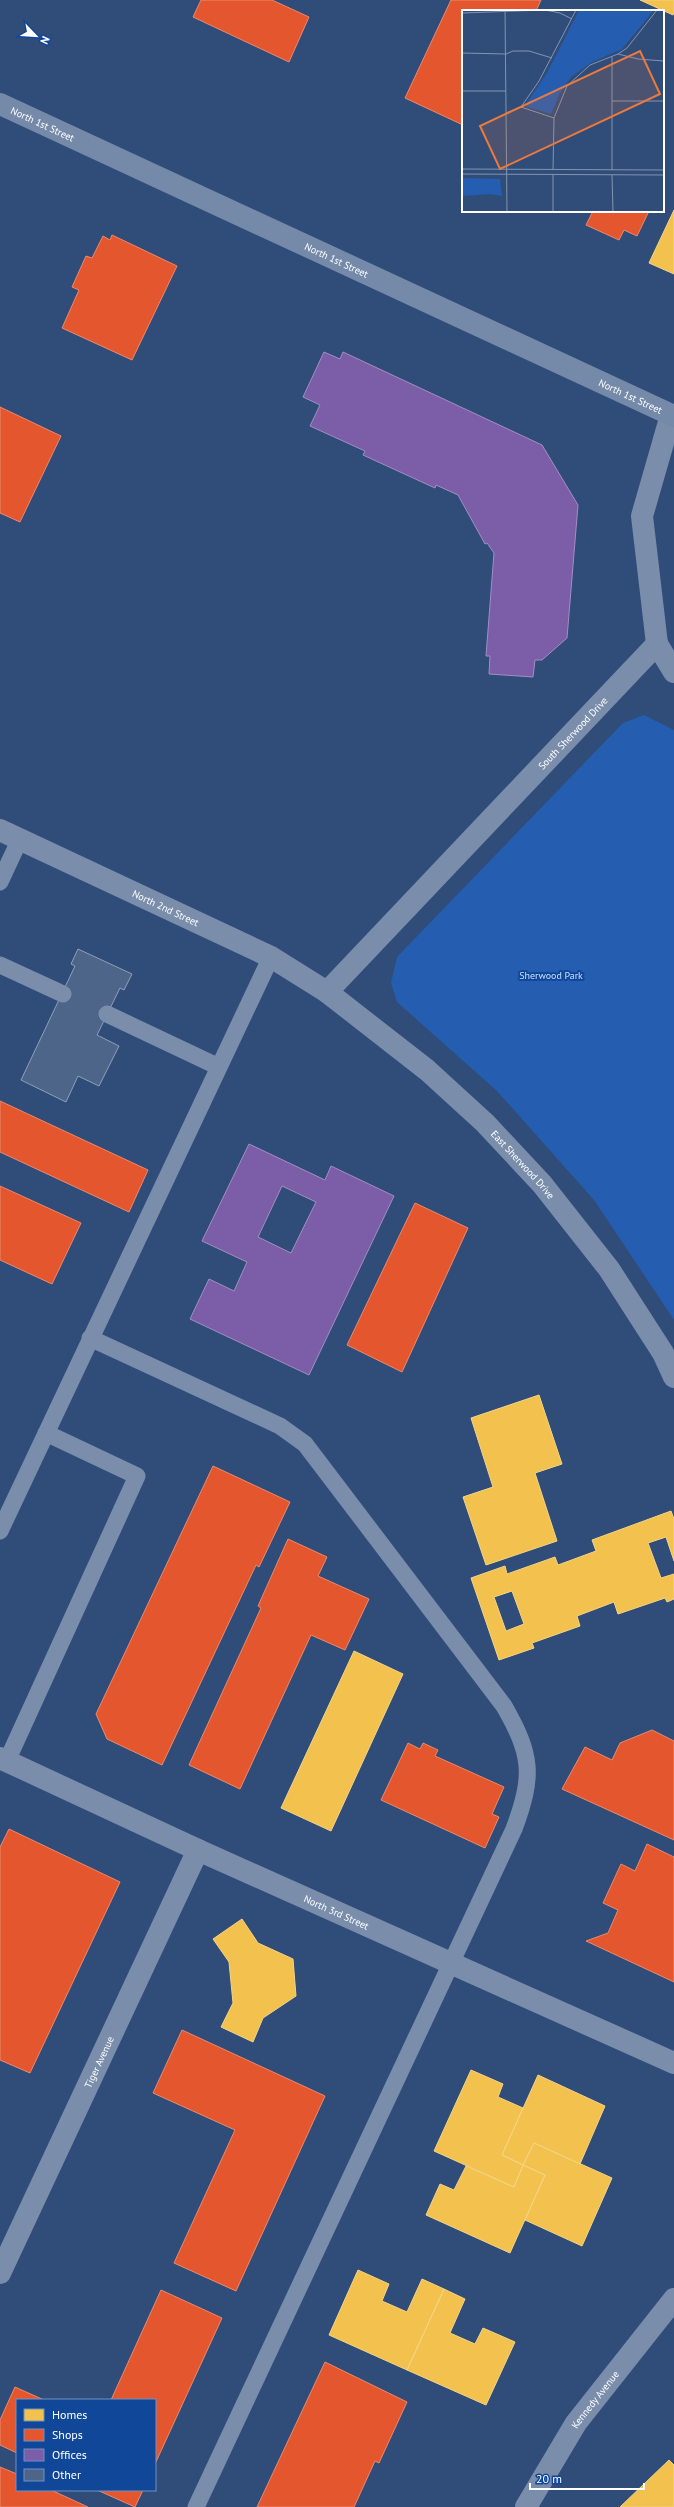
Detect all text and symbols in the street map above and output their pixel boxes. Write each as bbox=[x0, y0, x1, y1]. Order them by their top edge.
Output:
inset map bbox=[462, 10, 664, 212]
north arrow bbox=[16, 16, 56, 56]
text: N bbox=[37, 34, 53, 46]
street label: North 1st Street bbox=[9, 104, 77, 145]
street label: North 1st Street bbox=[303, 240, 371, 281]
street label: North 1st Street bbox=[597, 376, 665, 417]
street label: South Sherwood Drive bbox=[535, 694, 611, 772]
street label: North 2nd Street bbox=[130, 887, 201, 930]
park label: Sherwood Park bbox=[519, 969, 583, 982]
street label: East Sherwood Drive bbox=[488, 1128, 557, 1202]
street label: North 3rd Street bbox=[302, 1892, 371, 1933]
street label: Tiger Avenue bbox=[82, 2034, 117, 2090]
street label: Kennedy Avenue bbox=[568, 2368, 622, 2431]
legend bbox=[16, 2399, 156, 2491]
text: Homes bbox=[52, 2407, 87, 2422]
text: Shops bbox=[52, 2427, 83, 2442]
text: Offices bbox=[52, 2447, 87, 2462]
scale bar bbox=[530, 2465, 644, 2491]
text: Other bbox=[52, 2467, 81, 2482]
text: 20 m bbox=[536, 2471, 562, 2486]

